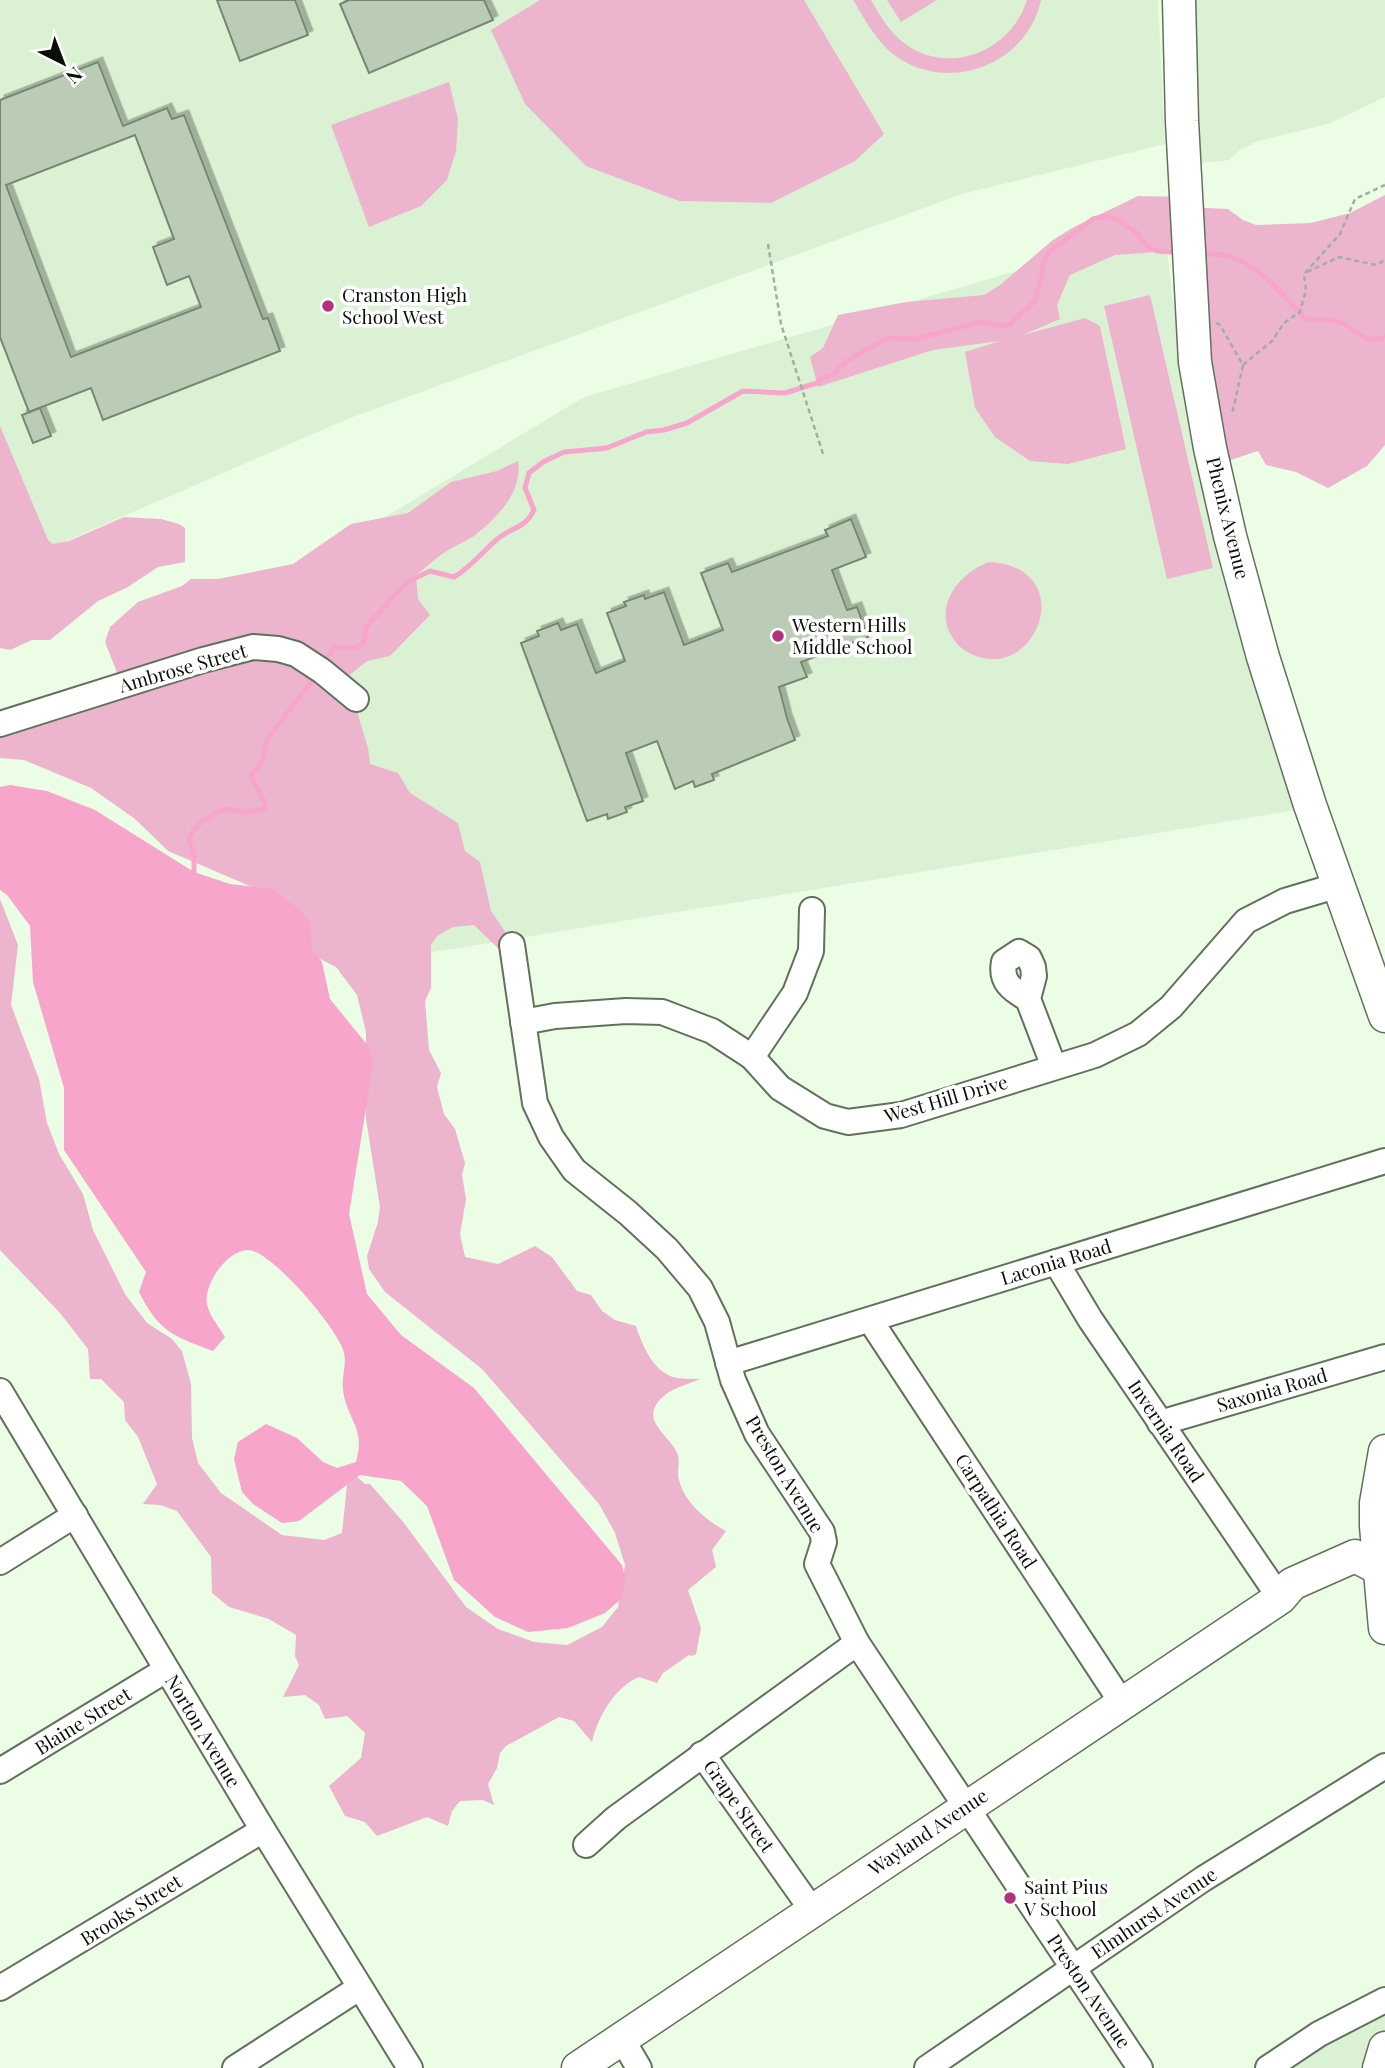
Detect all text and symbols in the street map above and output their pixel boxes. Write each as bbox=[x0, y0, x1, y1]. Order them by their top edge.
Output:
north arrow bbox=[28, 28, 98, 98]
text: N bbox=[61, 62, 89, 91]
place label: Cranston High School West bbox=[342, 281, 467, 329]
marker: Cranston High School West bbox=[320, 298, 336, 314]
street label: Phenix Avenue bbox=[1201, 454, 1257, 582]
place label: Western Hills Middle School bbox=[791, 611, 913, 659]
marker: Western Hills Middle School bbox=[770, 628, 786, 644]
street label: Ambrose Street bbox=[115, 636, 250, 698]
street label: West Hill Drive bbox=[880, 1068, 1010, 1128]
street label: Laconia Road bbox=[997, 1232, 1114, 1290]
street label: Saxonia Road bbox=[1213, 1361, 1330, 1417]
street label: Invernia Road bbox=[1123, 1374, 1211, 1487]
street label: Preston Avenue bbox=[741, 1410, 831, 1537]
street label: Carpathia Road bbox=[950, 1448, 1044, 1573]
street label: Norton Avenue bbox=[160, 1669, 248, 1792]
street label: Blaine Street bbox=[29, 1680, 136, 1760]
street label: Grape Street bbox=[698, 1754, 782, 1857]
street label: Wayland Avenue bbox=[862, 1782, 992, 1881]
street label: Elmhurst Avenue bbox=[1086, 1861, 1221, 1964]
street label: Brooks Street bbox=[75, 1867, 186, 1951]
place label: Saint Pius V School bbox=[1023, 1873, 1108, 1921]
marker: Saint Pius V School bbox=[1002, 1890, 1018, 1906]
street label: Preston Avenue bbox=[1042, 1928, 1138, 2053]

